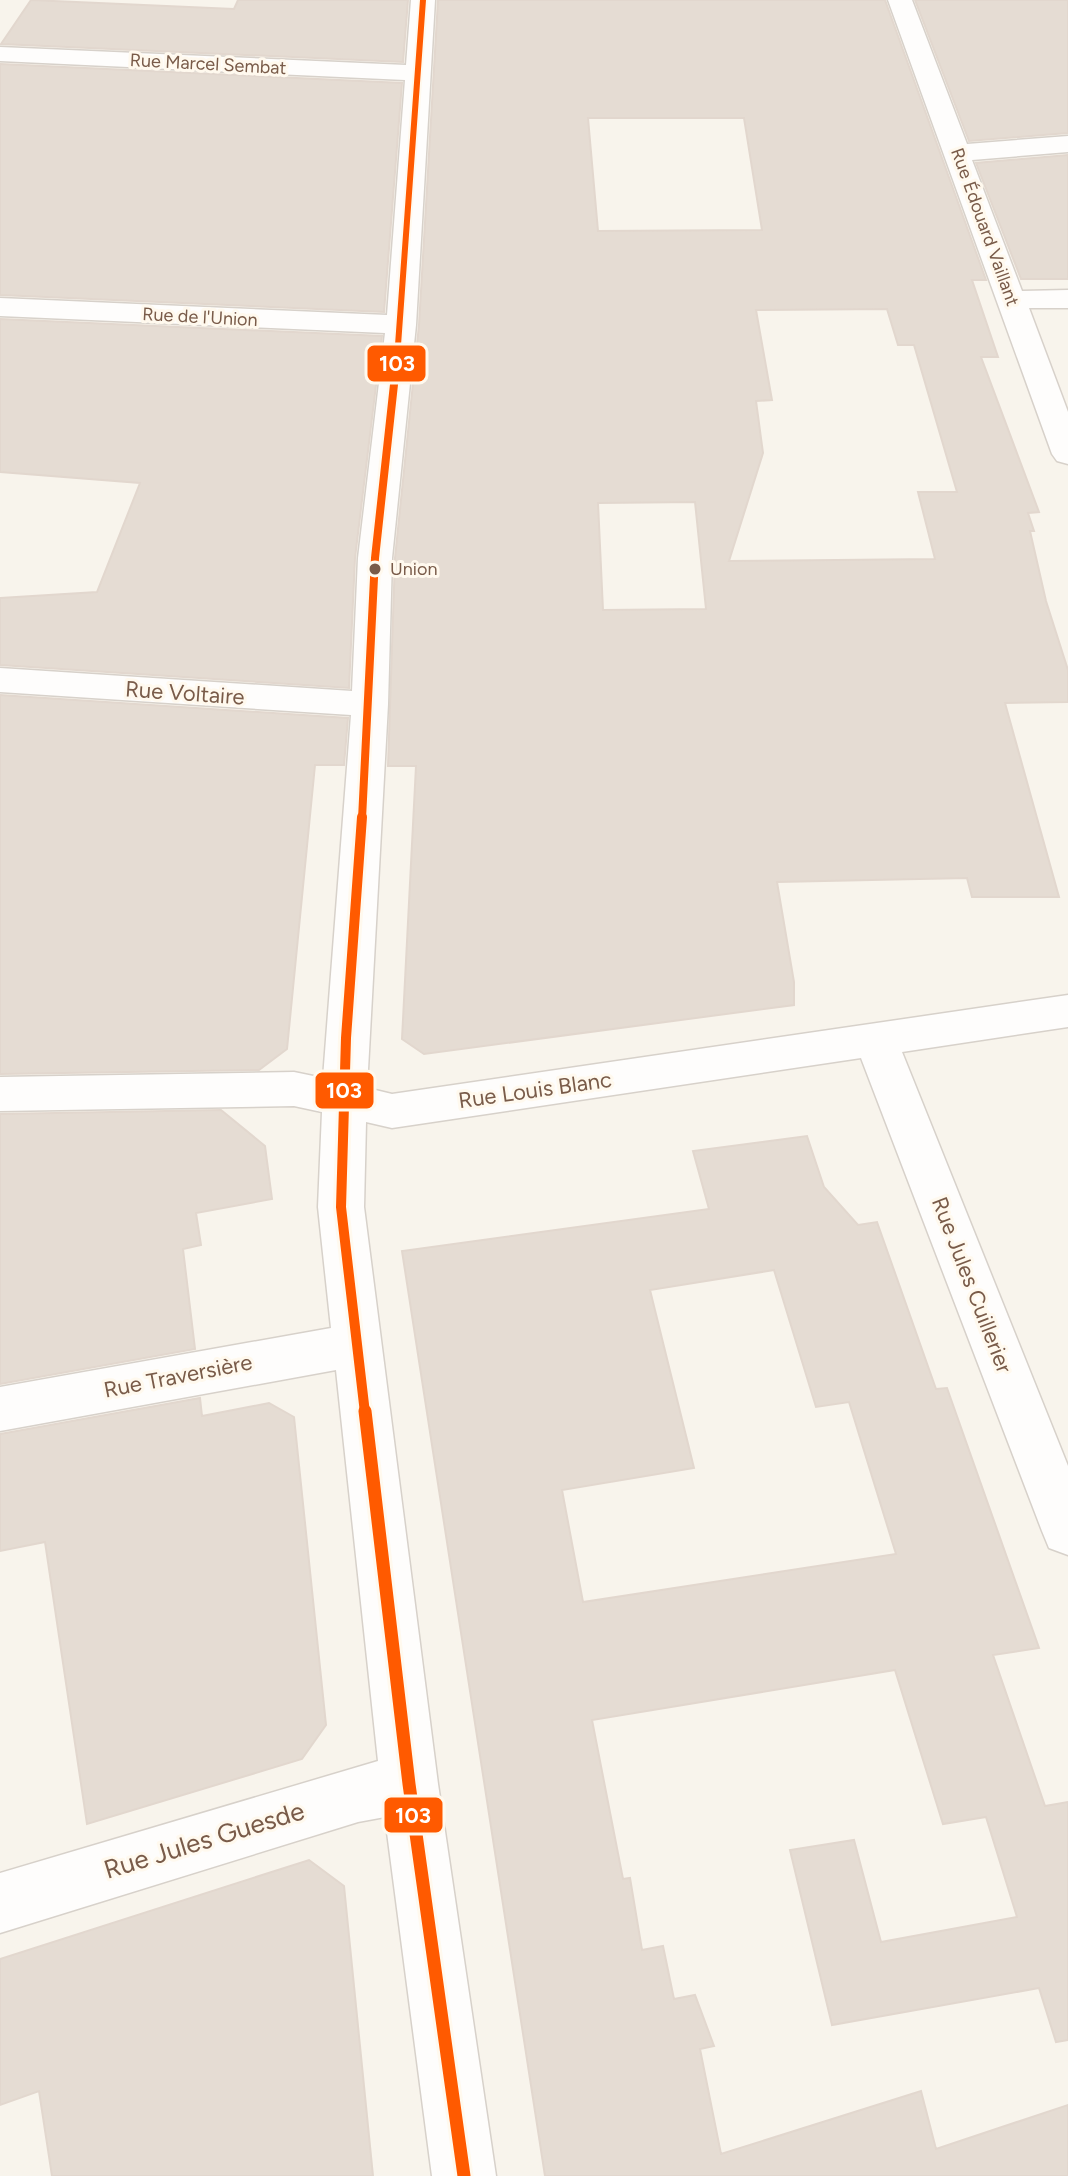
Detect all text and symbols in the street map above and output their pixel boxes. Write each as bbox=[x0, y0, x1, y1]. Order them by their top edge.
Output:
street label: Rue Marcel Sembat bbox=[129, 49, 287, 79]
street label: Rue Édouard Vaillant bbox=[946, 145, 1024, 309]
street label: Rue de l'Union bbox=[142, 303, 258, 331]
line badge: 103 bbox=[366, 344, 427, 383]
text: 103 bbox=[379, 350, 415, 377]
place label: Union bbox=[390, 558, 437, 580]
marker: Union bbox=[367, 561, 383, 577]
street label: Rue Voltaire bbox=[124, 675, 246, 711]
street label: Rue Louis Blanc bbox=[457, 1066, 613, 1114]
line badge: 103 bbox=[314, 1071, 375, 1110]
text: 103 bbox=[326, 1077, 362, 1104]
street label: Rue Jules Cuillerier bbox=[926, 1193, 1018, 1377]
street label: Rue Traversière bbox=[102, 1348, 254, 1404]
street label: Rue Jules Guesde bbox=[100, 1794, 308, 1886]
line badge: 103 bbox=[383, 1796, 444, 1834]
text: 103 bbox=[395, 1802, 431, 1829]

